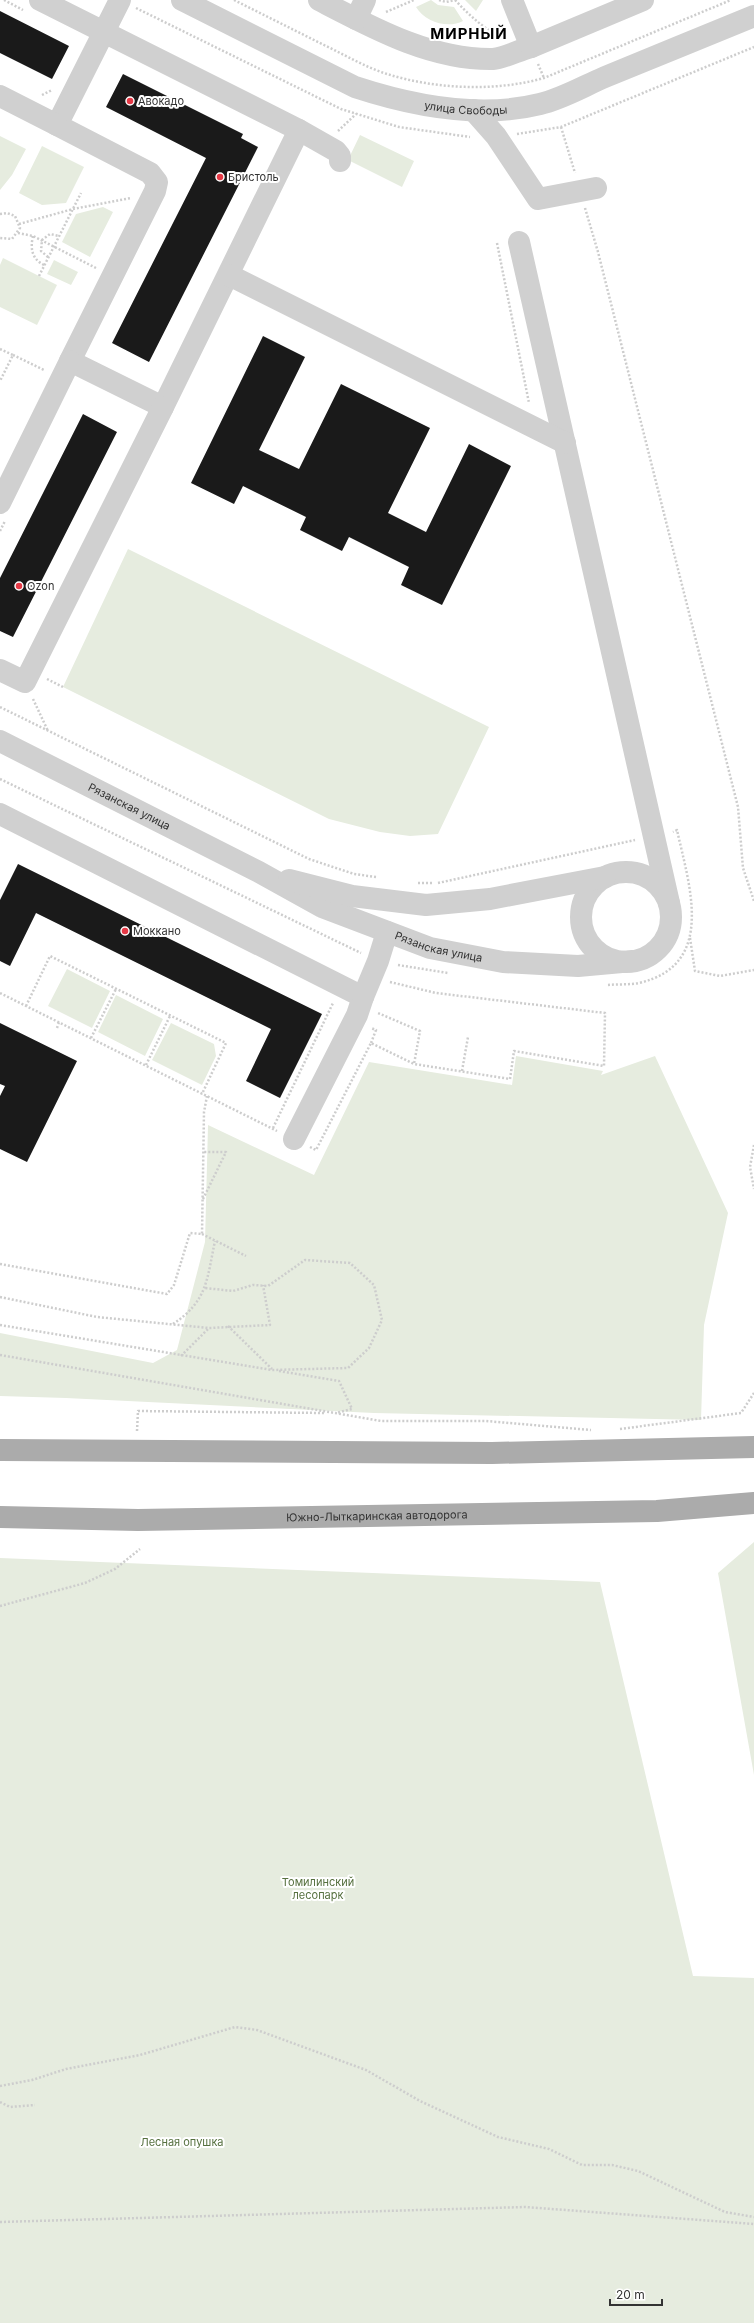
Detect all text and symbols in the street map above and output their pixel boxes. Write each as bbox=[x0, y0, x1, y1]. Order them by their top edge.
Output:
district label: МИРНЫЙ bbox=[430, 24, 508, 43]
place label: Авокадо bbox=[138, 94, 184, 108]
marker: Авокадо bbox=[125, 96, 135, 106]
street label: улица Свободы bbox=[423, 98, 508, 118]
place label: Бристоль bbox=[228, 170, 279, 184]
marker: Бристоль bbox=[215, 172, 225, 182]
place label: Ozon bbox=[27, 579, 54, 593]
marker: Ozon bbox=[14, 581, 24, 591]
street label: Рязанская улица bbox=[86, 780, 173, 833]
place label: Моккано bbox=[133, 924, 181, 938]
marker: Моккано bbox=[120, 926, 130, 936]
street label: Рязанская улица bbox=[393, 928, 484, 965]
street label: Южно-Лыткаринская автодорога bbox=[286, 1507, 468, 1524]
park label: Томилинский лесопарк bbox=[282, 1875, 354, 1902]
park label: Лесная опушка bbox=[140, 2135, 224, 2149]
scale bar bbox=[610, 2281, 662, 2307]
text: 20 m bbox=[616, 2287, 645, 2302]

